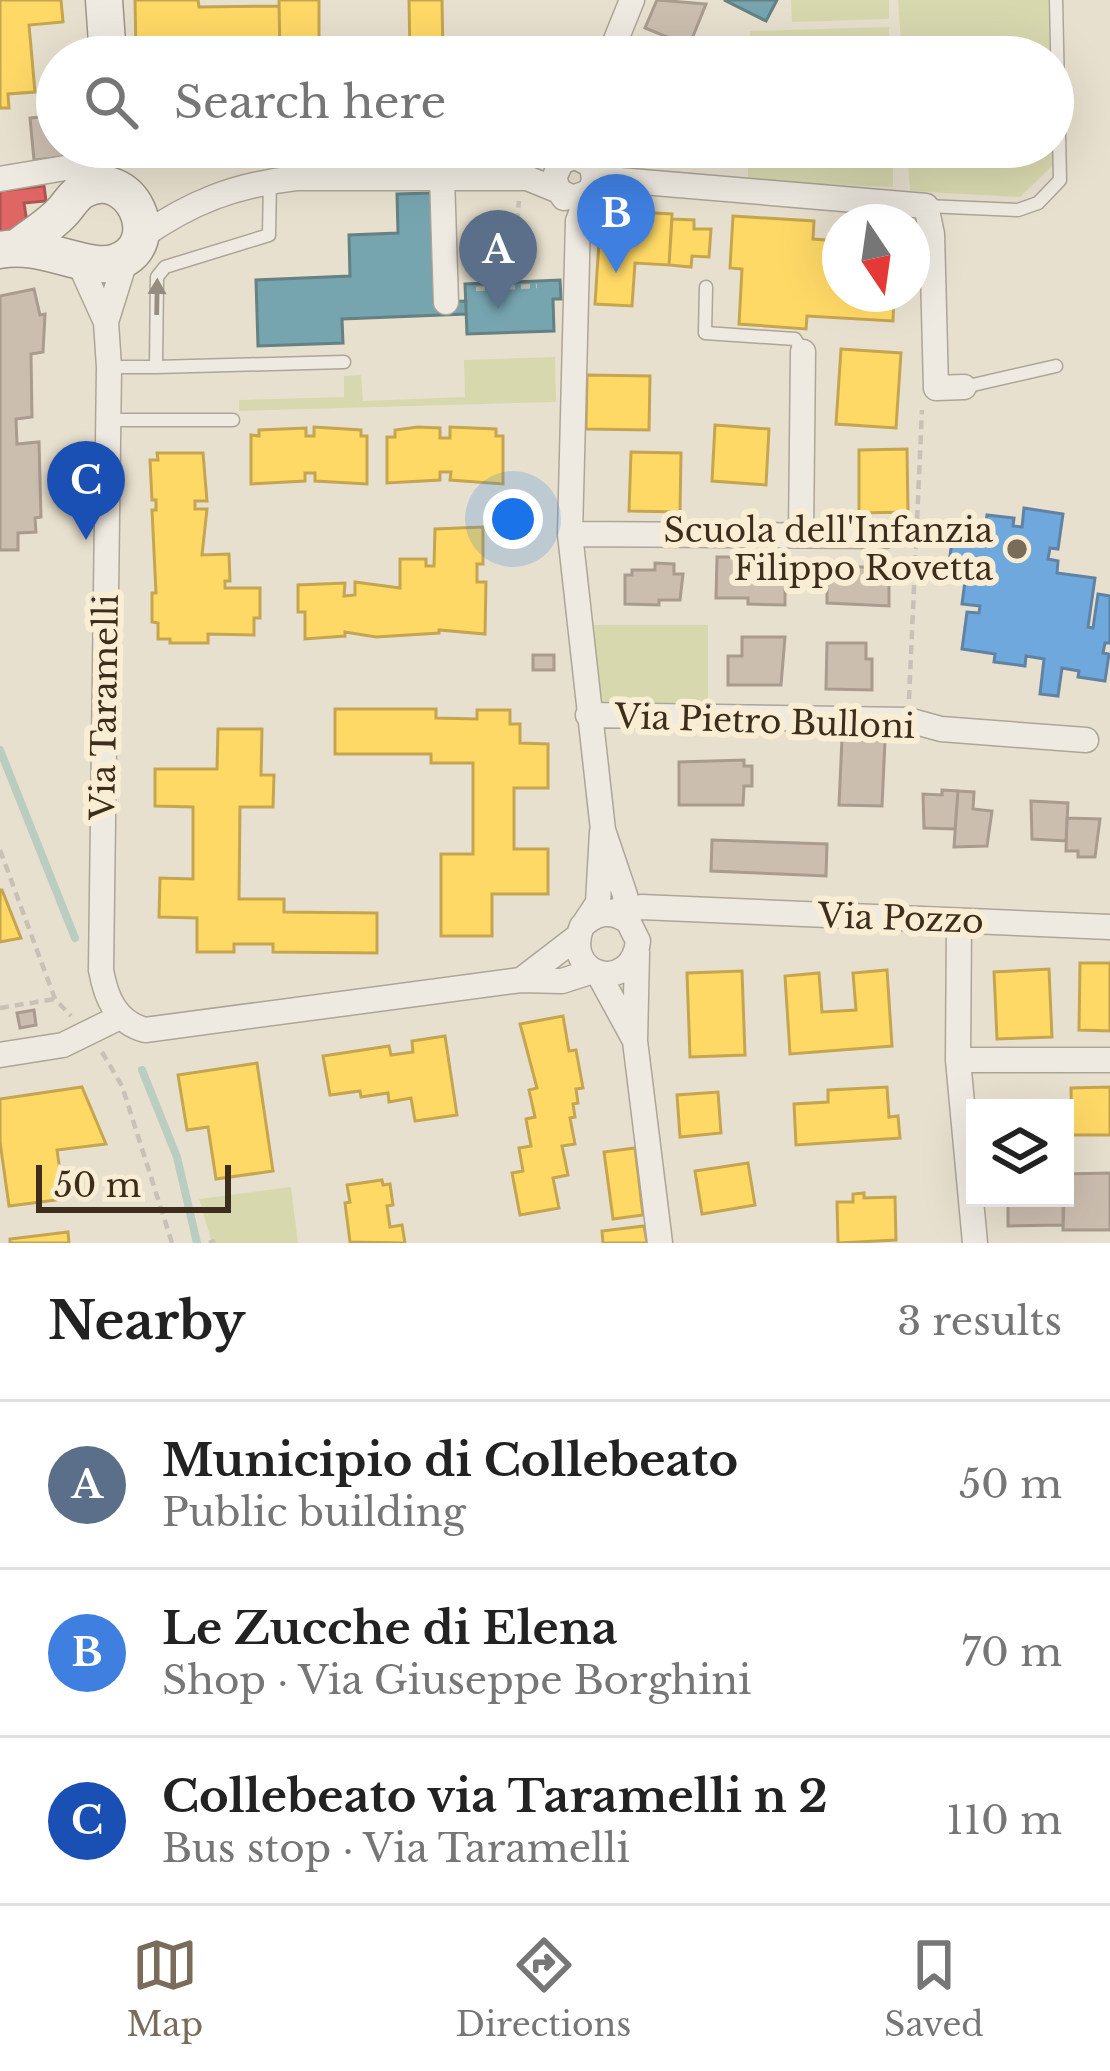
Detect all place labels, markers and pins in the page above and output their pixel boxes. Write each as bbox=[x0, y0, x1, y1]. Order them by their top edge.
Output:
pin: B bbox=[577, 174, 655, 273]
pin: A bbox=[459, 210, 537, 309]
pin: C bbox=[47, 441, 125, 540]
place label: Scuola dell'Infanzia Filippo Rovetta bbox=[664, 510, 994, 589]
marker: Scuola dell'Infanzia Filippo Rovetta bbox=[1004, 536, 1030, 562]

